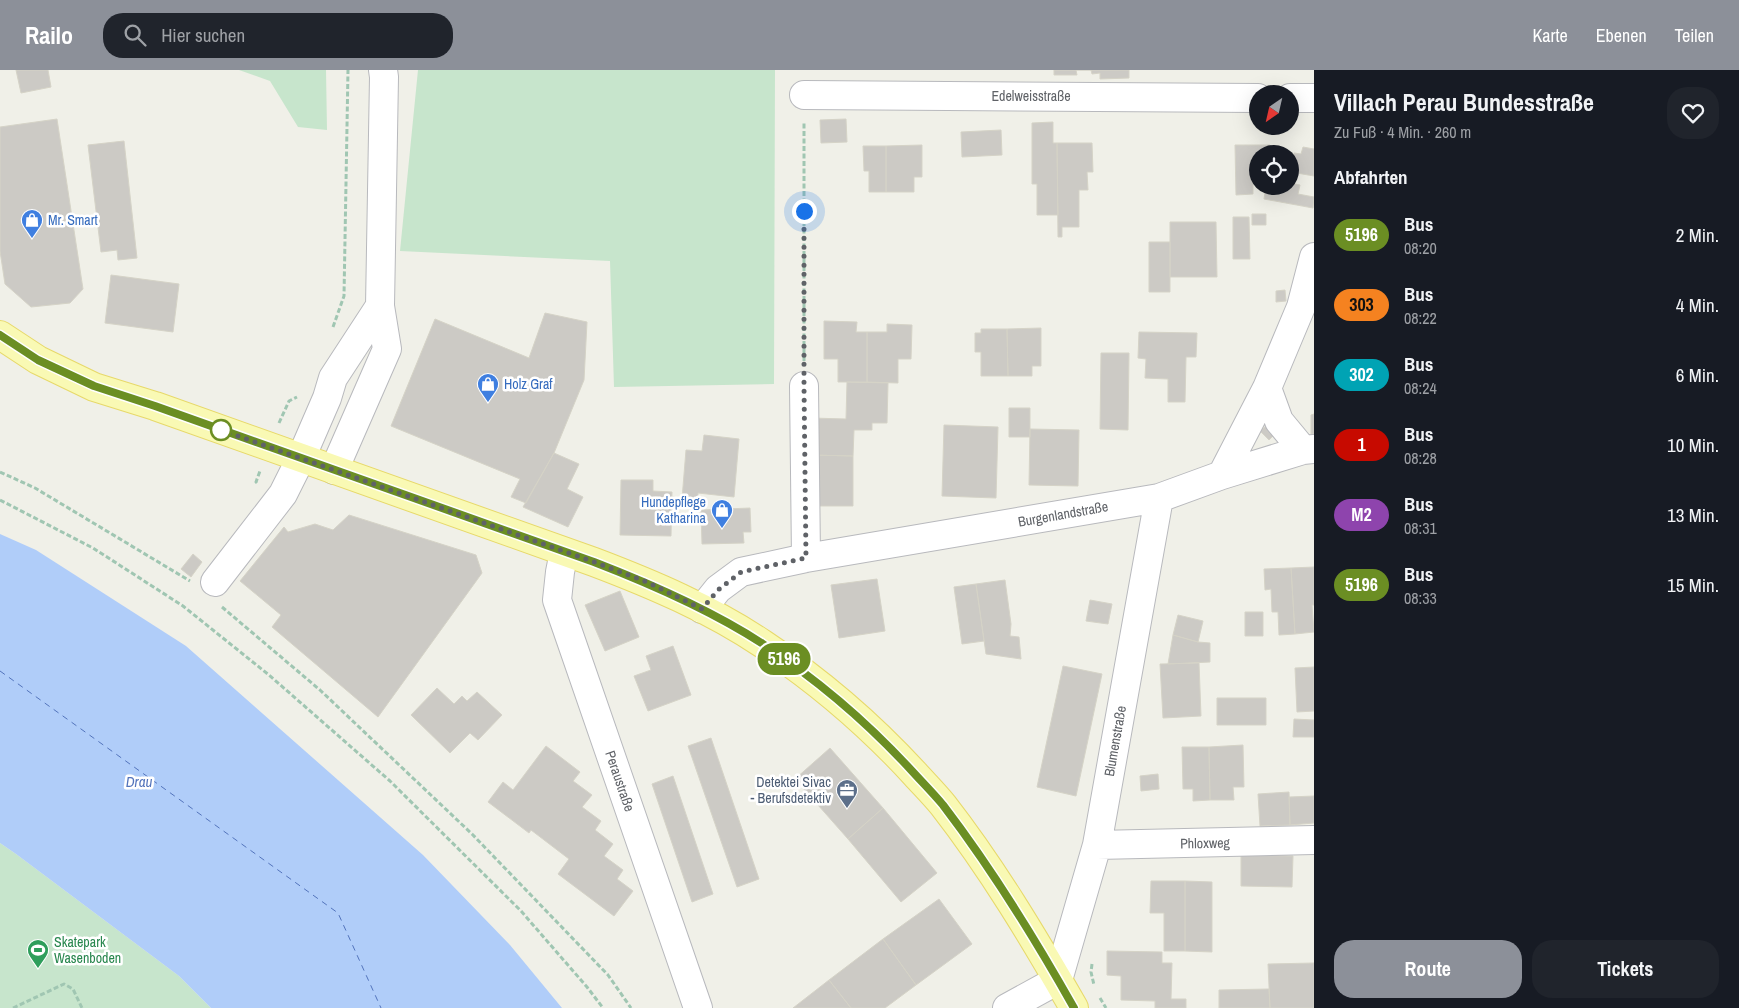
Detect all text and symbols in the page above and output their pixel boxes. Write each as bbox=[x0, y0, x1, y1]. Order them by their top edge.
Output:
search box bbox=[103, 13, 453, 58]
text: Railo bbox=[25, 19, 73, 51]
icon: search bbox=[121, 21, 149, 49]
text: Hier suchen bbox=[161, 22, 245, 48]
text: Karte bbox=[1532, 23, 1568, 48]
text: Ebenen bbox=[1596, 23, 1647, 48]
text: Teilen bbox=[1675, 23, 1714, 48]
north arrow bbox=[1249, 85, 1299, 135]
map controls bbox=[1249, 85, 1299, 195]
text: Villach Perau Bundesstraße bbox=[1334, 86, 1594, 118]
street label: Edelweisstraße bbox=[991, 87, 1071, 105]
button: heart bbox=[1667, 87, 1719, 139]
text: Zu Fuß · 4 Min. · 260 m bbox=[1334, 121, 1471, 143]
button: locate bbox=[1249, 145, 1299, 195]
text: Abfahrten bbox=[1334, 164, 1408, 190]
your location bbox=[792, 199, 817, 224]
shop icon: Mr. Smart bbox=[20, 208, 44, 239]
place label: Mr. Smart bbox=[48, 211, 98, 229]
text: Bus bbox=[1404, 211, 1433, 237]
text: 5196 bbox=[1345, 222, 1378, 247]
text: 2 Min. bbox=[1676, 222, 1719, 248]
text: 08:20 bbox=[1404, 237, 1437, 259]
text: Bus bbox=[1404, 281, 1433, 307]
text: 303 bbox=[1349, 292, 1374, 317]
text: 4 Min. bbox=[1676, 292, 1719, 318]
text: 08:22 bbox=[1404, 307, 1437, 329]
text: Bus bbox=[1404, 351, 1433, 377]
text: 302 bbox=[1349, 362, 1374, 387]
text: 6 Min. bbox=[1676, 362, 1719, 388]
shop icon: Holz Graf bbox=[476, 372, 500, 403]
place label: Holz Graf bbox=[504, 375, 553, 393]
text: 08:24 bbox=[1404, 377, 1437, 399]
unlabelled marker bbox=[210, 419, 232, 441]
text: Bus bbox=[1404, 421, 1433, 447]
text: 1 bbox=[1357, 432, 1366, 457]
text: 10 Min. bbox=[1667, 432, 1719, 458]
text: 08:28 bbox=[1404, 447, 1437, 469]
text: Bus bbox=[1404, 491, 1433, 517]
place label: Hundepflege Katharina bbox=[641, 493, 707, 527]
street label: Burgenlandstraße bbox=[1016, 497, 1110, 531]
shop icon: Hundepflege Katharina bbox=[710, 498, 734, 529]
text: M2 bbox=[1351, 502, 1372, 527]
text: 13 Min. bbox=[1667, 502, 1719, 528]
text: 08:31 bbox=[1404, 517, 1437, 539]
text: Bus bbox=[1404, 561, 1433, 587]
text: 5196 bbox=[1345, 572, 1378, 597]
text: 15 Min. bbox=[1667, 572, 1719, 598]
text: 08:33 bbox=[1404, 587, 1437, 609]
line badge: 5196 bbox=[749, 643, 819, 675]
text: 5196 bbox=[768, 646, 800, 671]
street label: Blumenstraße bbox=[1100, 704, 1130, 778]
street label: Peraustraße bbox=[601, 748, 639, 814]
water label: Drau bbox=[126, 771, 152, 792]
place label: Detektei Sivac - Berufsdetektiv bbox=[751, 773, 831, 807]
office icon: Detektei Sivac - Berufsdetektiv bbox=[835, 778, 859, 809]
street label: Phloxweg bbox=[1180, 834, 1231, 852]
place label: Skatepark Wasenboden bbox=[54, 933, 121, 967]
sports icon: Skatepark Wasenboden bbox=[26, 938, 50, 969]
button: Route bbox=[1334, 940, 1522, 998]
button: Tickets bbox=[1532, 940, 1719, 998]

